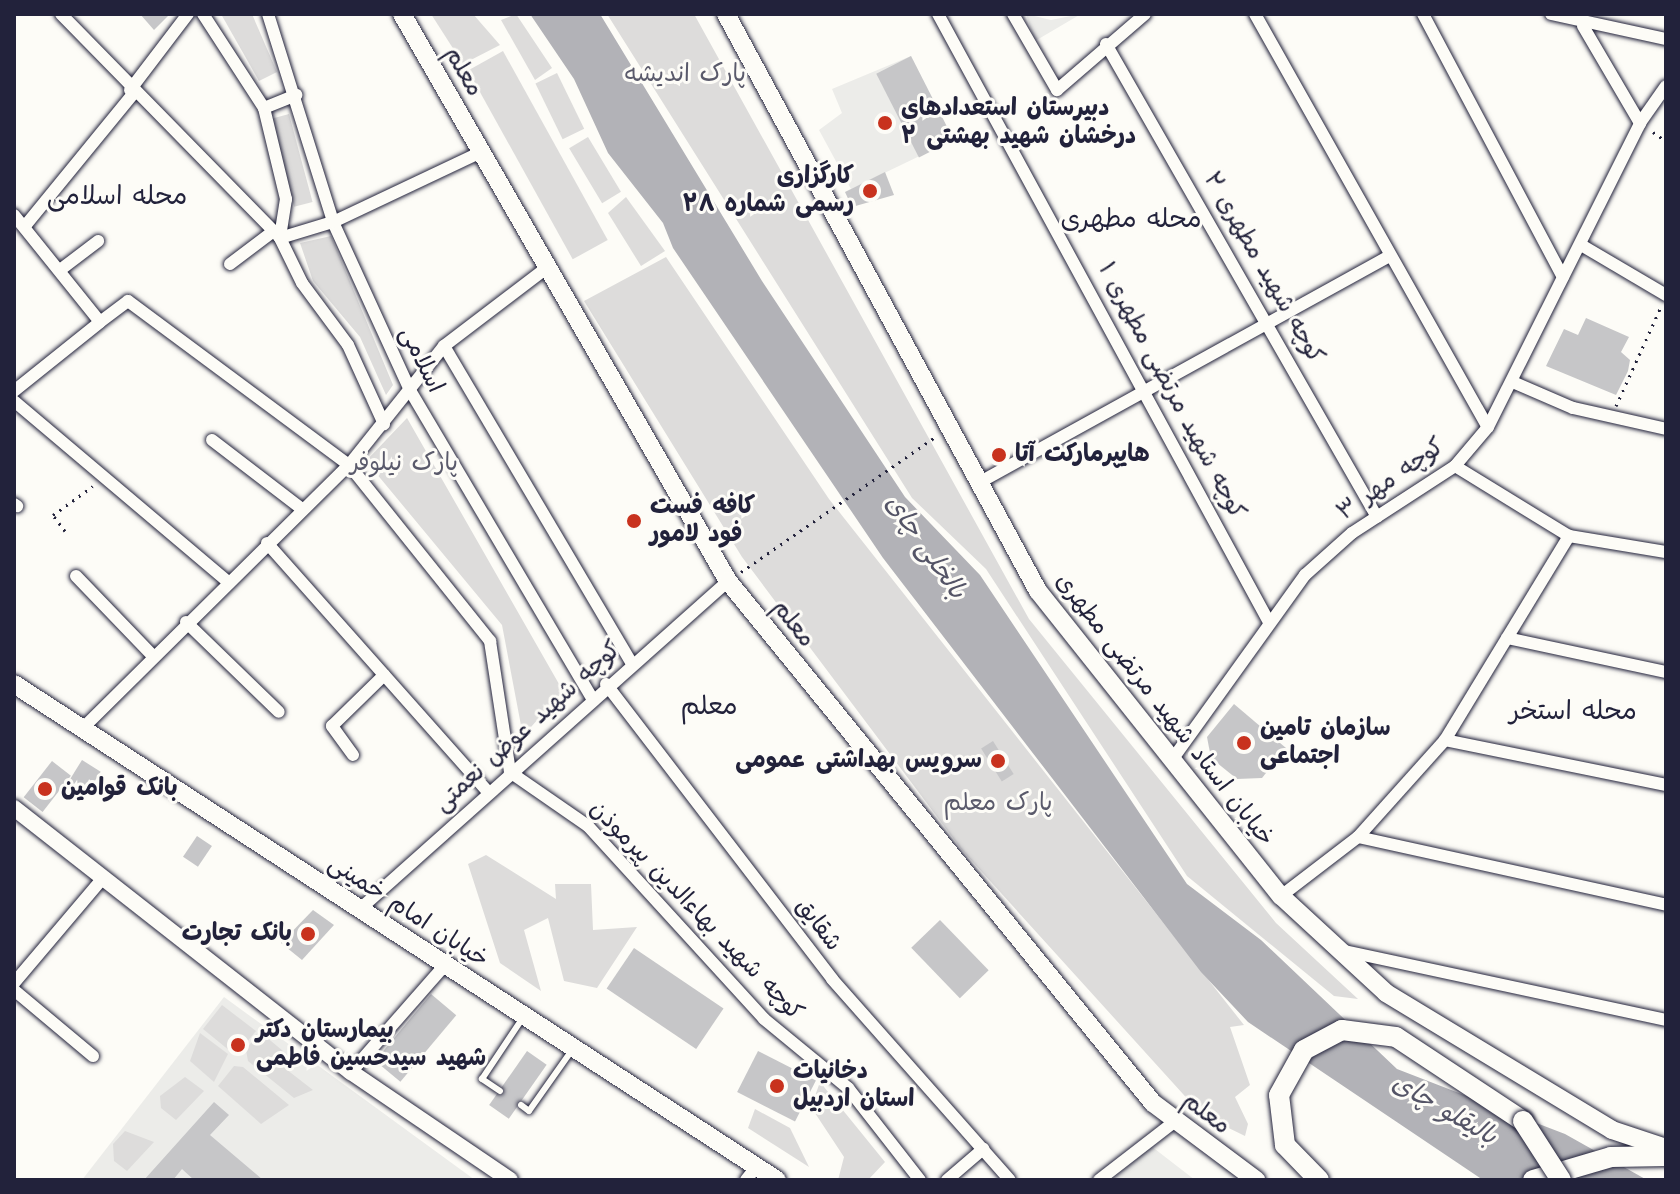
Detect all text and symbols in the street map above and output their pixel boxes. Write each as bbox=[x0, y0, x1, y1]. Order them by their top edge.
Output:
street label: معلم bbox=[437, 42, 489, 102]
park label: پارک اندیشه bbox=[624, 61, 746, 89]
place label: دبیرستان استعدادهای درخشان شهید بهشتی ۲ bbox=[901, 95, 1136, 151]
marker: دبیرستان استعدادهای درخشان شهید بهشتی ۲ bbox=[876, 114, 894, 132]
place label: کارگزاری رسمی شماره ۲۸ bbox=[682, 163, 854, 219]
street label: کوچه شهید مطهری ۲ bbox=[1196, 167, 1330, 369]
district label: محله اسلامی bbox=[47, 181, 187, 213]
marker: کارگزاری رسمی شماره ۲۸ bbox=[861, 182, 879, 200]
district label: محله مطهری bbox=[1060, 204, 1202, 236]
street label: کوچه شهید مرتضی مطهری ۱ bbox=[1091, 258, 1251, 524]
street label: اسلامی bbox=[393, 322, 449, 398]
street label: کوچه مهر ۳ bbox=[1332, 433, 1450, 527]
place label: هایپرمارکت آتا bbox=[1015, 441, 1150, 469]
marker: هایپرمارکت آتا bbox=[990, 446, 1008, 464]
park label: پارک نیلوفر bbox=[350, 450, 458, 478]
water label: بالخلی چای bbox=[878, 489, 972, 605]
place label: کافه فست فود لامور bbox=[650, 493, 755, 549]
marker: کافه فست فود لامور bbox=[625, 512, 643, 530]
street label: خیابان استاد شهید مرتضی مطهری bbox=[1048, 568, 1280, 852]
street label: معلم bbox=[765, 594, 821, 654]
street label: کوچه شهید عوض نعمتی bbox=[429, 635, 627, 819]
district label: معلم bbox=[680, 691, 738, 723]
district label: محله استخر bbox=[1509, 696, 1637, 728]
place label: سازمان تامین اجتماعی bbox=[1260, 715, 1391, 771]
marker: سازمان تامین اجتماعی bbox=[1235, 734, 1253, 752]
place label: سرویس بهداشتی عمومی bbox=[735, 747, 982, 775]
marker: سرویس بهداشتی عمومی bbox=[989, 752, 1007, 770]
place label: بانک قوامین bbox=[61, 775, 178, 803]
marker: بانک قوامین bbox=[36, 780, 54, 798]
park label: پارک معلم bbox=[944, 790, 1052, 818]
street label: کوچه شهید بهاءالدین پیرموذن bbox=[583, 795, 809, 1027]
street label: خیابان امام خمینی bbox=[323, 850, 493, 974]
street label: شقایق bbox=[788, 893, 848, 957]
place label: بانک تجارت bbox=[182, 920, 292, 948]
marker: بانک تجارت bbox=[299, 925, 317, 943]
place label: بیمارستان دکتر شهید سیدحسین فاطمی bbox=[256, 1017, 486, 1073]
marker: بیمارستان دکتر شهید سیدحسین فاطمی bbox=[227, 1034, 249, 1056]
place label: دخانیات استان اردبیل bbox=[793, 1058, 914, 1114]
water label: بالیقلو چای bbox=[1386, 1068, 1502, 1152]
marker: دخانیات استان اردبیل bbox=[768, 1077, 786, 1095]
street label: معلم bbox=[1176, 1087, 1236, 1141]

